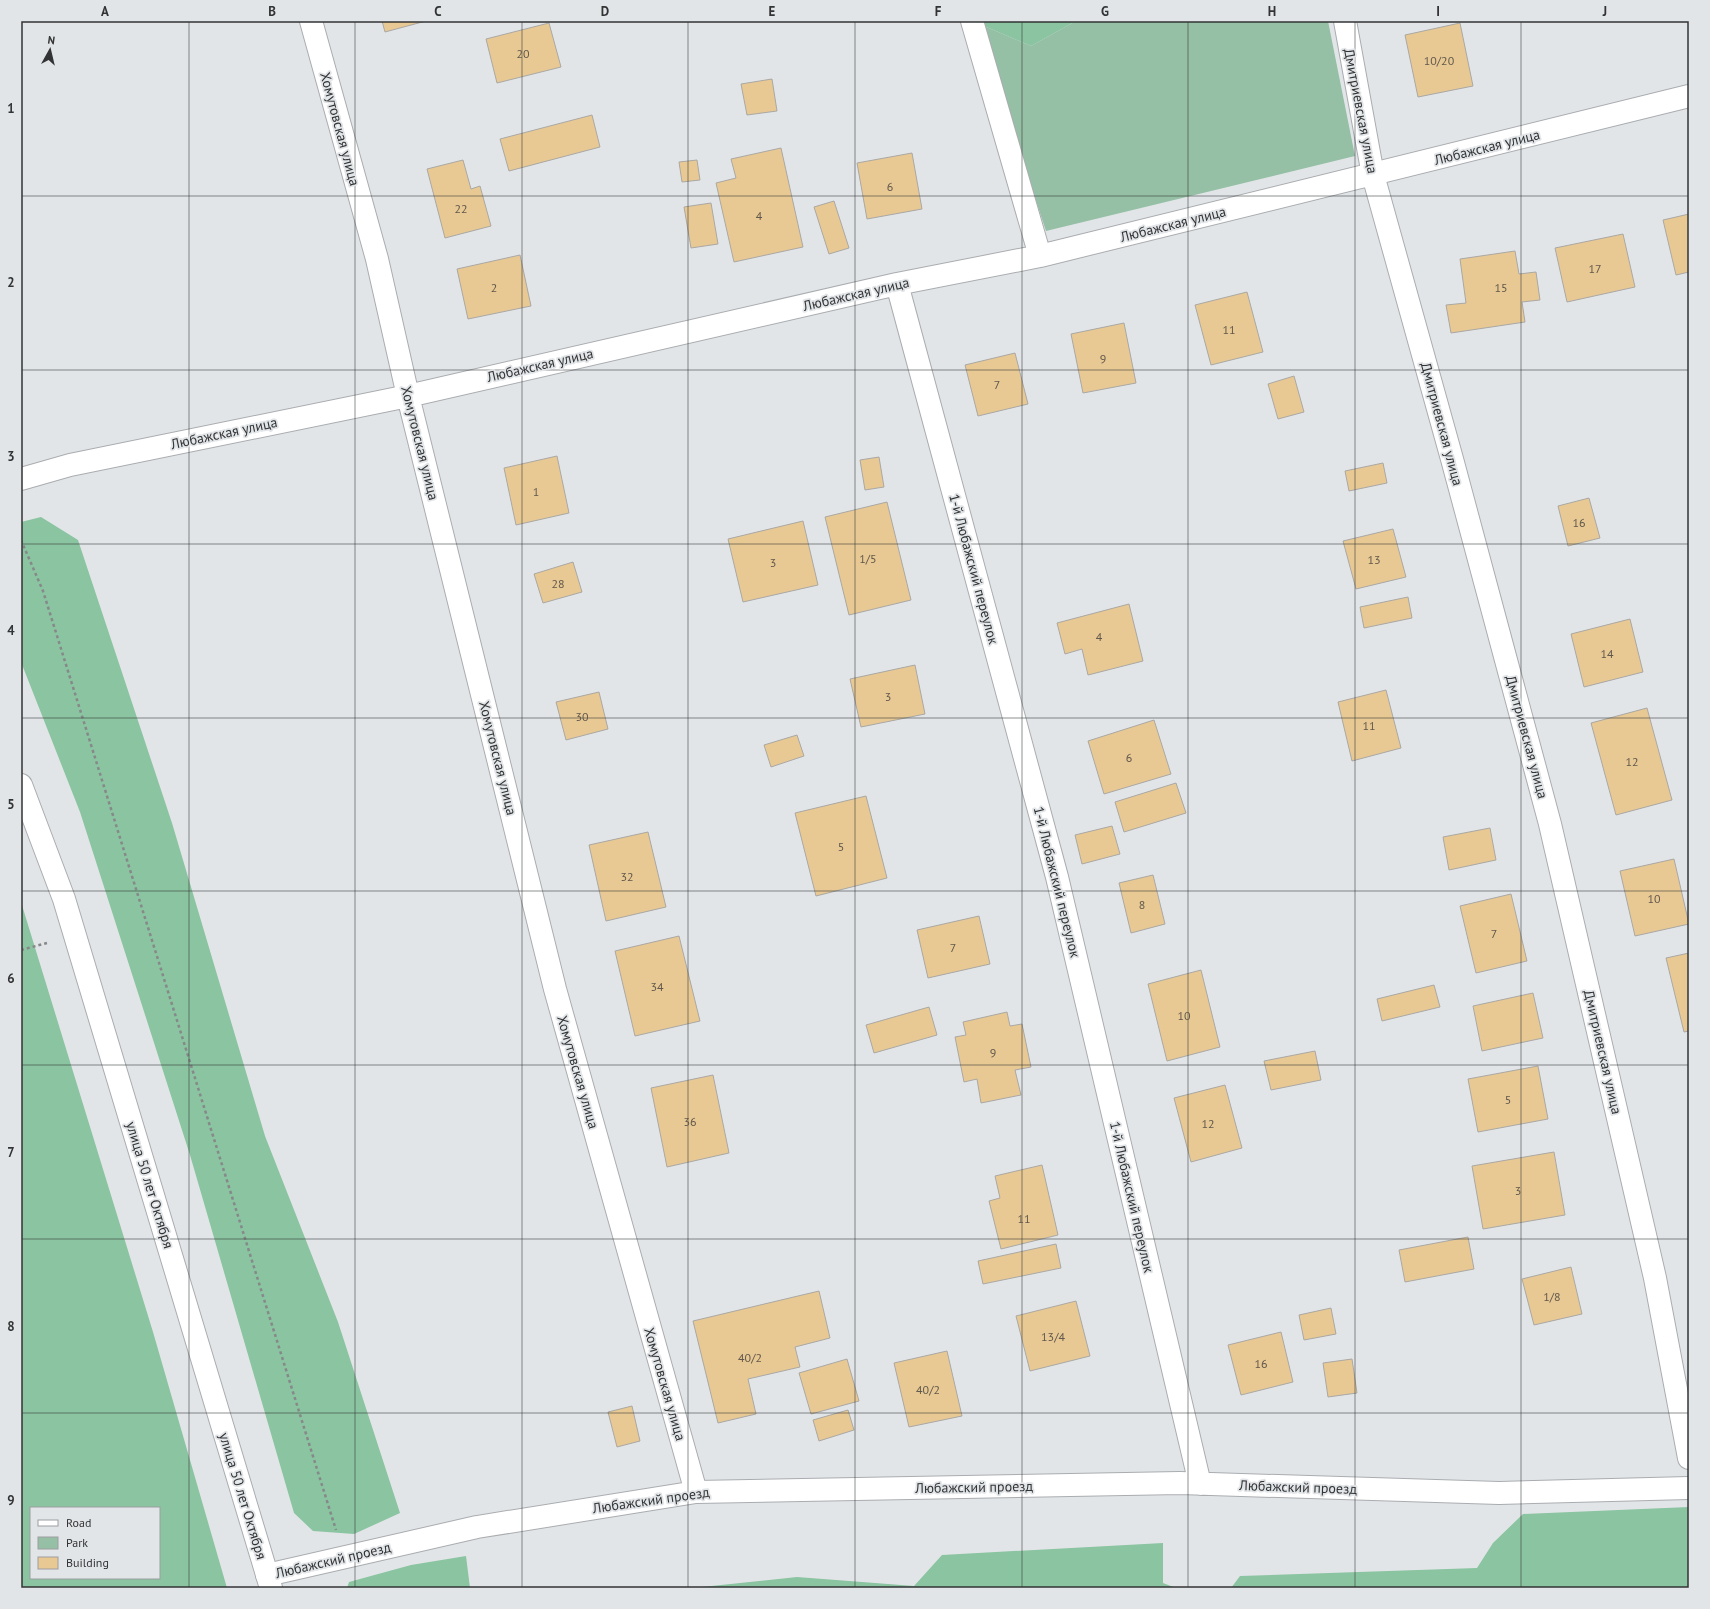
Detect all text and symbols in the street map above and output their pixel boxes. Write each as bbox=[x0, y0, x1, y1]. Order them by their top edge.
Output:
text: A bbox=[101, 3, 109, 20]
text: B bbox=[268, 3, 276, 20]
text: C bbox=[434, 3, 442, 20]
text: D bbox=[601, 3, 609, 20]
text: E bbox=[769, 3, 776, 20]
text: F bbox=[935, 3, 942, 20]
text: G bbox=[1101, 3, 1109, 20]
text: H bbox=[1268, 3, 1276, 20]
text: I bbox=[1436, 3, 1440, 20]
text: J bbox=[1602, 3, 1607, 20]
north arrow bbox=[30, 30, 70, 70]
text: N bbox=[47, 33, 56, 48]
house number: 20 bbox=[516, 46, 530, 61]
street label: Дмитриевская улица bbox=[1340, 47, 1382, 175]
house number: 10/20 bbox=[1424, 53, 1455, 68]
street label: Хомутовская улица bbox=[316, 70, 364, 188]
text: 1 bbox=[7, 100, 15, 117]
street label: Любажская улица bbox=[1431, 125, 1542, 169]
house number: 6 bbox=[887, 179, 893, 194]
house number: 22 bbox=[454, 201, 468, 216]
street label: Любажская улица bbox=[1117, 202, 1228, 246]
house number: 4 bbox=[756, 208, 763, 223]
house number: 17 bbox=[1588, 261, 1602, 276]
street label: Любажская улица bbox=[800, 273, 911, 315]
text: 2 bbox=[7, 274, 15, 291]
house number: 2 bbox=[491, 280, 497, 295]
house number: 15 bbox=[1494, 280, 1508, 295]
house number: 11 bbox=[1222, 322, 1236, 337]
street label: Любажская улица bbox=[484, 344, 595, 386]
house number: 9 bbox=[1100, 351, 1106, 366]
street label: Дмитриевская улица bbox=[1417, 360, 1467, 488]
house number: 7 bbox=[994, 377, 1000, 392]
street label: Хомутовская улица bbox=[397, 384, 443, 502]
street label: Любажская улица bbox=[168, 413, 279, 453]
text: 3 bbox=[7, 448, 15, 465]
house number: 1 bbox=[533, 484, 539, 499]
street label: 1-й Любажский переулок bbox=[945, 492, 1003, 646]
house number: 16 bbox=[1572, 515, 1586, 530]
house number: 1/5 bbox=[859, 551, 877, 566]
house number: 13 bbox=[1367, 552, 1381, 567]
house number: 3 bbox=[770, 555, 776, 570]
house number: 28 bbox=[551, 576, 565, 591]
text: 4 bbox=[7, 622, 15, 639]
house number: 4 bbox=[1096, 629, 1103, 644]
house number: 14 bbox=[1600, 646, 1614, 661]
street label: Дмитриевская улица bbox=[1502, 673, 1552, 801]
house number: 3 bbox=[885, 689, 891, 704]
street label: Хомутовская улица bbox=[475, 699, 521, 817]
house number: 30 bbox=[575, 709, 589, 724]
house number: 11 bbox=[1362, 718, 1376, 733]
house number: 6 bbox=[1126, 750, 1132, 765]
house number: 12 bbox=[1625, 754, 1639, 769]
text: 5 bbox=[7, 796, 15, 813]
street label: 1-й Любажский переулок bbox=[1030, 805, 1085, 960]
house number: 5 bbox=[838, 839, 844, 854]
house number: 32 bbox=[620, 869, 634, 884]
house number: 10 bbox=[1647, 891, 1661, 906]
house number: 8 bbox=[1139, 897, 1145, 912]
house number: 7 bbox=[1491, 926, 1497, 941]
house number: 7 bbox=[950, 940, 956, 955]
text: 6 bbox=[7, 970, 15, 987]
house number: 34 bbox=[650, 979, 664, 994]
street label: Дмитриевская улица bbox=[1580, 988, 1626, 1116]
house number: 10 bbox=[1177, 1008, 1191, 1023]
street label: Хомутовская улица bbox=[553, 1013, 603, 1131]
house number: 9 bbox=[990, 1045, 996, 1060]
house number: 5 bbox=[1505, 1092, 1511, 1107]
house number: 36 bbox=[683, 1114, 697, 1129]
house number: 12 bbox=[1201, 1116, 1215, 1131]
street label: улица 50 лет Октября bbox=[122, 1119, 178, 1251]
street label: 1-й Любажский переулок bbox=[1106, 1119, 1158, 1275]
text: 7 bbox=[7, 1144, 15, 1161]
house number: 3 bbox=[1515, 1183, 1521, 1198]
house number: 11 bbox=[1017, 1211, 1031, 1226]
house number: 1/8 bbox=[1543, 1289, 1561, 1304]
text: 8 bbox=[7, 1318, 15, 1335]
street label: Хомутовская улица bbox=[640, 1325, 690, 1443]
house number: 13/4 bbox=[1041, 1329, 1065, 1344]
house number: 40/2 bbox=[738, 1350, 762, 1365]
house number: 16 bbox=[1254, 1356, 1268, 1371]
house number: 40/2 bbox=[916, 1382, 940, 1397]
street label: улица 50 лет Октября bbox=[215, 1430, 271, 1562]
street label: Любажский проезд bbox=[1238, 1476, 1358, 1498]
street label: Любажский проезд bbox=[914, 1477, 1033, 1497]
street label: Любажский проезд bbox=[590, 1483, 711, 1517]
text: 9 bbox=[7, 1492, 15, 1509]
legend bbox=[30, 1507, 160, 1579]
text: Road bbox=[66, 1515, 91, 1530]
text: Park bbox=[66, 1535, 88, 1550]
street label: Любажский проезд bbox=[273, 1538, 393, 1582]
text: Building bbox=[66, 1555, 109, 1570]

